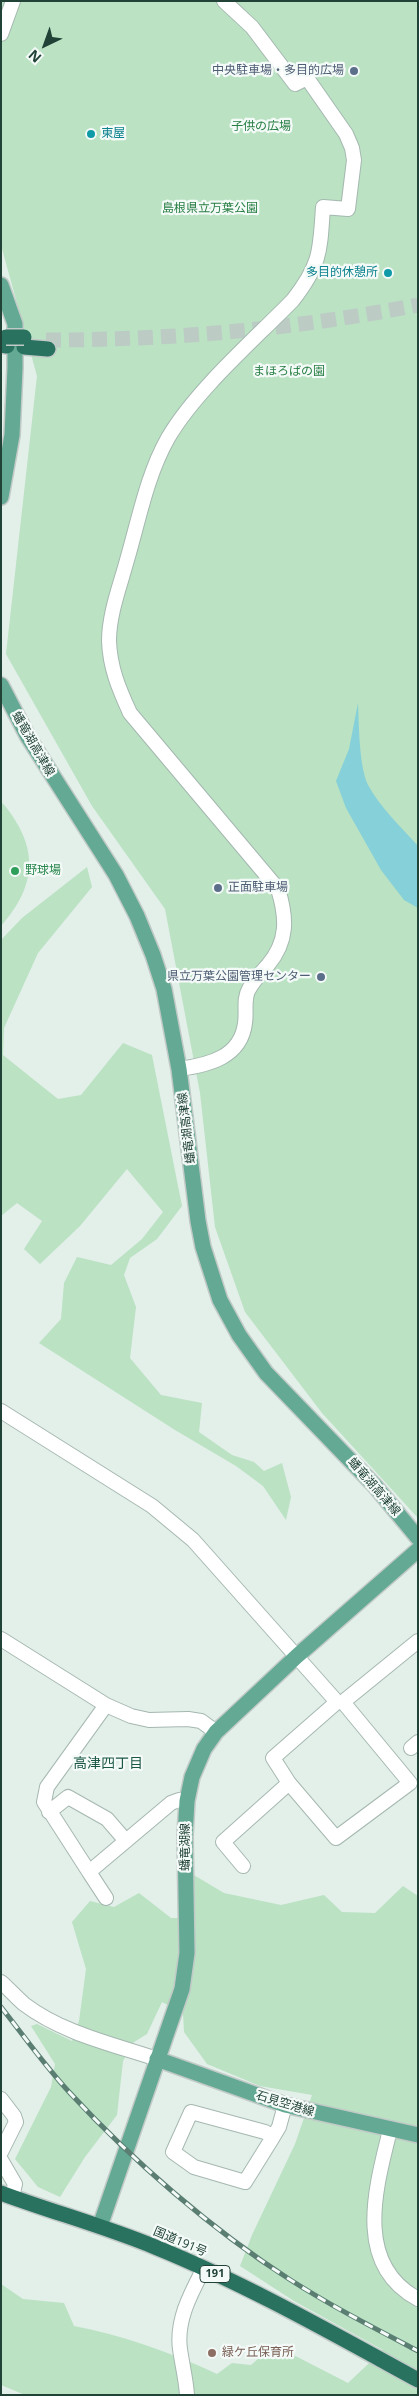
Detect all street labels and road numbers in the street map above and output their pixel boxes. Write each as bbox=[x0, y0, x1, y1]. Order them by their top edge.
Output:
street label: 蟠竜湖高津線 bbox=[9, 709, 57, 779]
street label: 蟠竜湖高津線 bbox=[175, 1091, 199, 1165]
street label: 蟠竜湖高津線 bbox=[345, 1455, 403, 1519]
street label: 蟠竜湖線 bbox=[179, 1823, 193, 1871]
street label: 石見空港線 bbox=[254, 2088, 316, 2120]
street label: 国道191号 bbox=[151, 2224, 209, 2260]
road number: 191 bbox=[200, 2266, 230, 2282]

